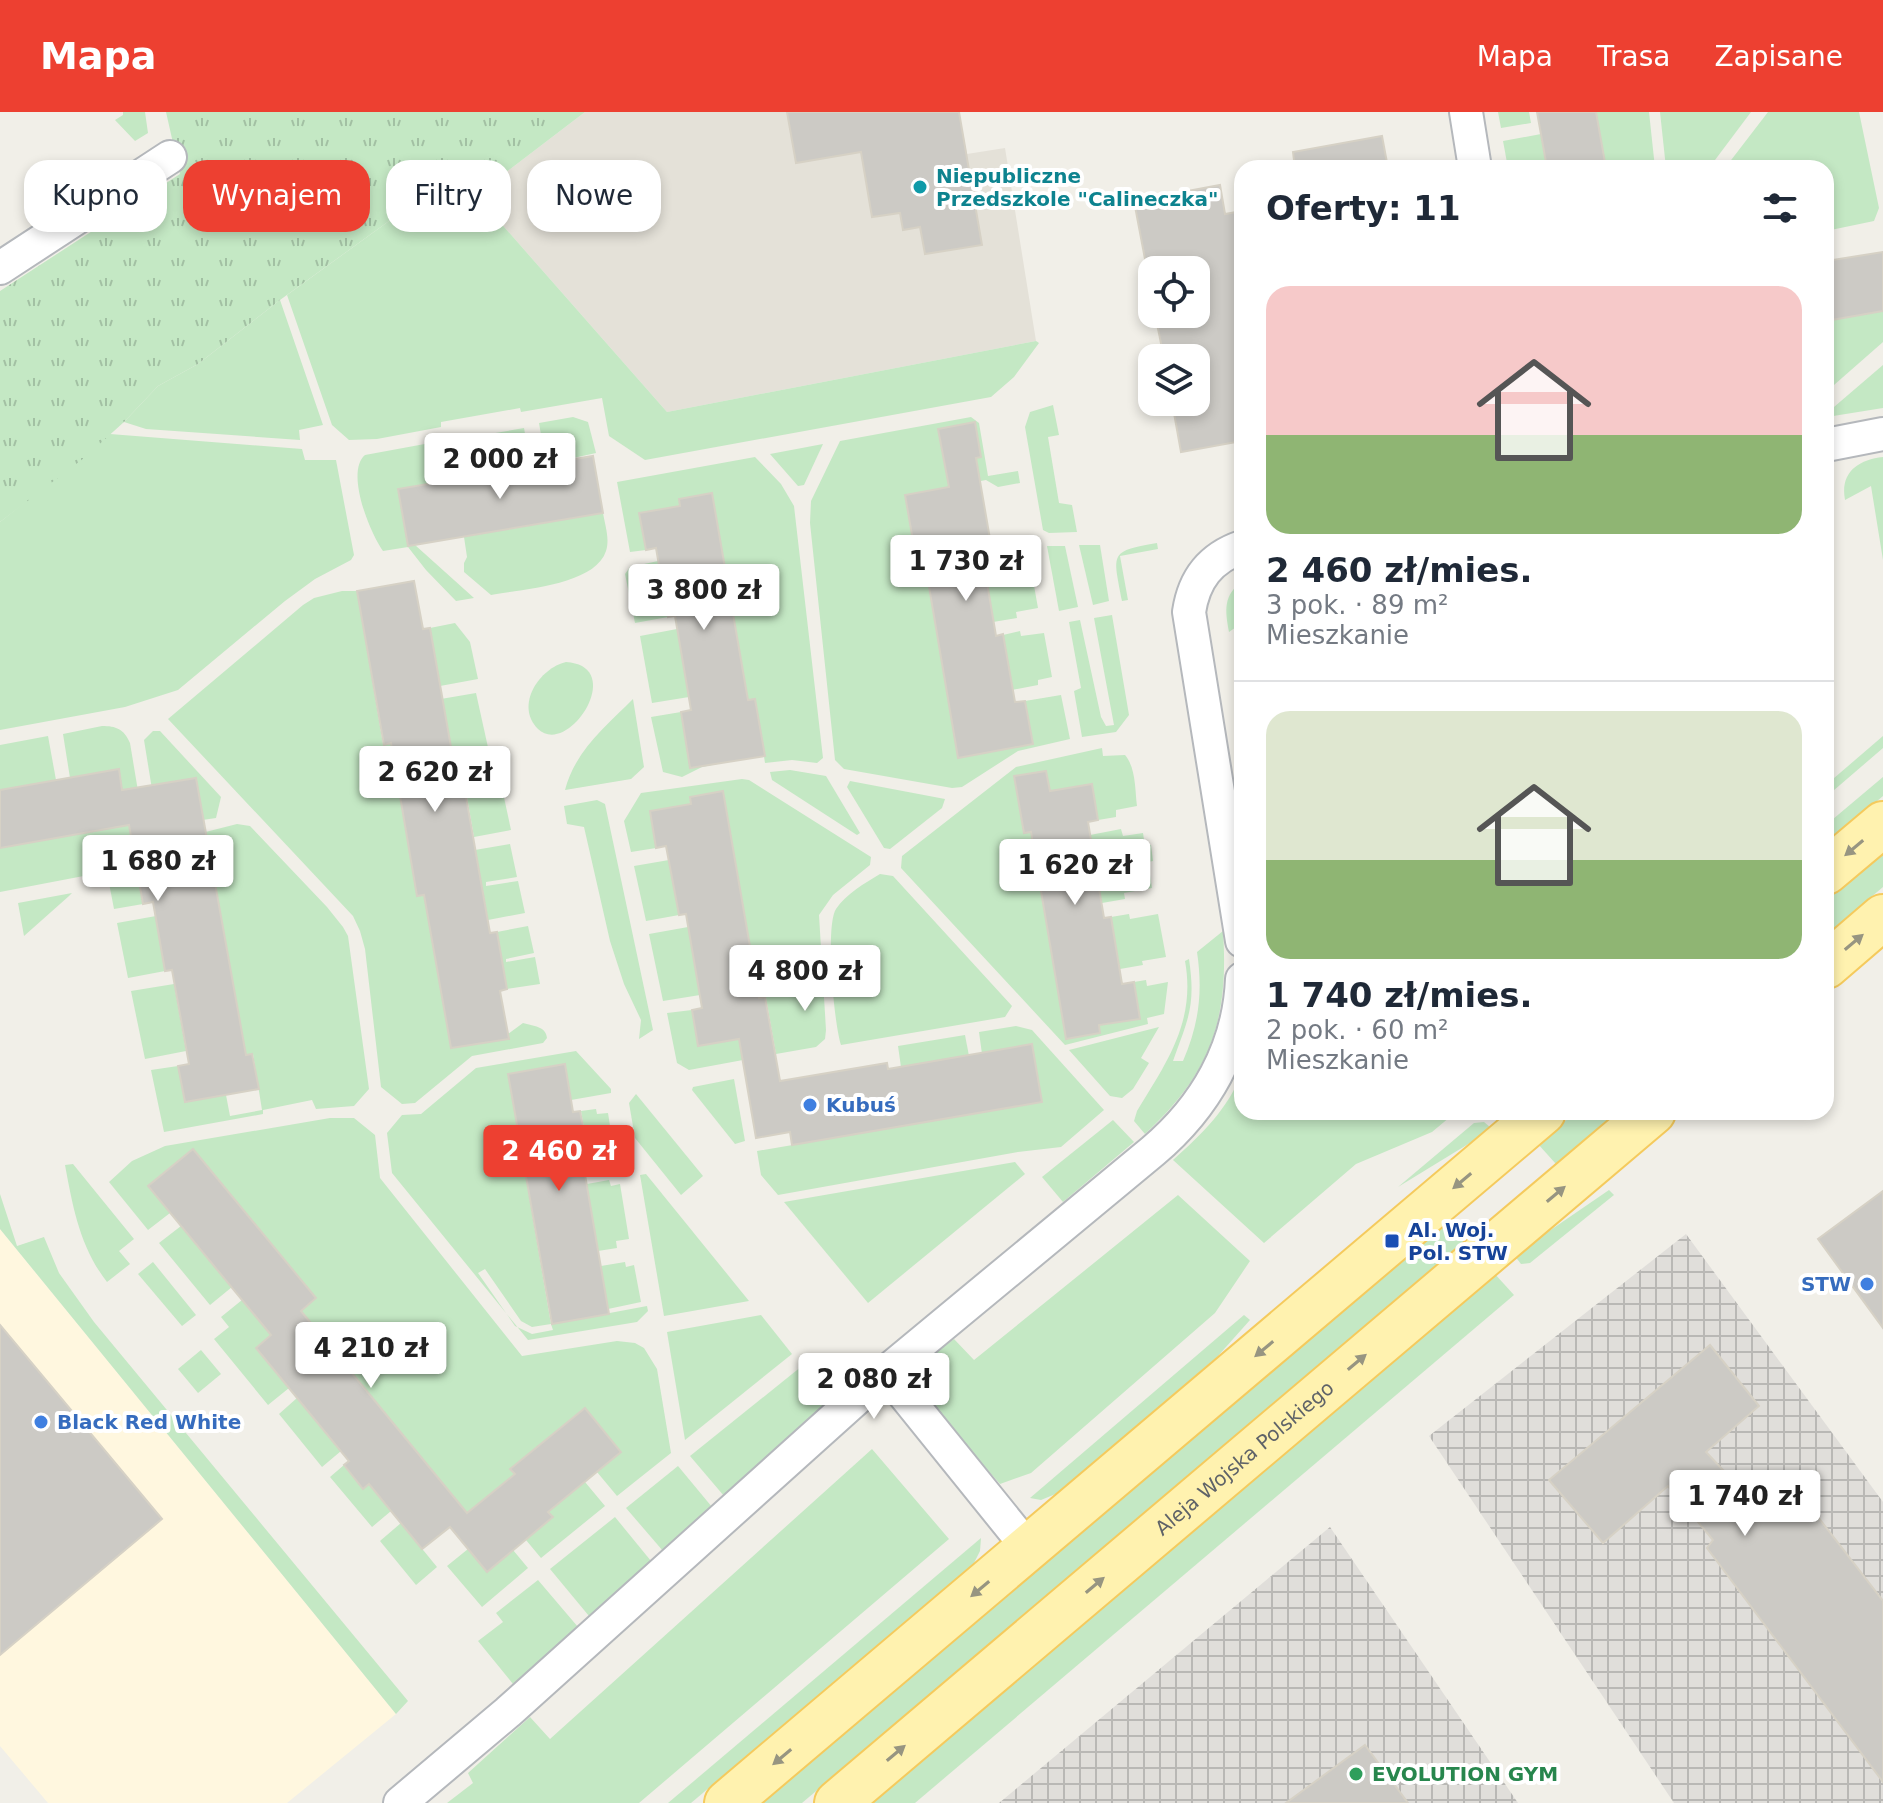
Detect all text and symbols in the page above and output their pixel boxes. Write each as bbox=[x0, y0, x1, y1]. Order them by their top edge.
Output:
text: Mapa bbox=[40, 34, 156, 78]
text: Mapa bbox=[1477, 40, 1553, 73]
text: Trasa bbox=[1597, 40, 1670, 73]
text: Zapisane bbox=[1714, 40, 1843, 73]
chip: Kupno bbox=[24, 160, 167, 232]
chip: Wynajem bbox=[183, 160, 370, 232]
chip: Filtry bbox=[386, 160, 511, 232]
chip: Nowe bbox=[527, 160, 661, 232]
place label: Niepubliczne Przedszkole "Calineczka" bbox=[936, 164, 1218, 211]
marker: Niepubliczne Przedszkole "Calineczka" bbox=[911, 178, 929, 196]
icon: filters bbox=[1758, 186, 1802, 230]
text: Oferty: 11 bbox=[1266, 188, 1461, 228]
map controls bbox=[1138, 256, 1210, 416]
button: locate bbox=[1138, 256, 1210, 328]
icon: home bbox=[1462, 338, 1606, 482]
button: layers bbox=[1138, 344, 1210, 416]
pin: 2 000 zł bbox=[417, 433, 583, 501]
text: 2 000 zł bbox=[442, 444, 558, 474]
pin: 1 730 zł bbox=[883, 535, 1049, 603]
text: 1 730 zł bbox=[908, 546, 1024, 576]
text: 2 460 zł/mies. bbox=[1266, 550, 1532, 590]
pin: 3 800 zł bbox=[621, 564, 787, 632]
text: 3 800 zł bbox=[646, 575, 762, 605]
text: 3 pok. · 89 m² bbox=[1266, 590, 1448, 620]
text: Mieszkanie bbox=[1266, 620, 1409, 650]
pin: 2 620 zł bbox=[352, 746, 518, 814]
text: 2 620 zł bbox=[377, 757, 493, 787]
icon: home bbox=[1462, 763, 1606, 907]
pin: 1 680 zł bbox=[75, 835, 241, 903]
pin: 1 620 zł bbox=[992, 839, 1158, 907]
one-way arrow bbox=[1845, 839, 1865, 856]
text: 1 680 zł bbox=[100, 846, 216, 876]
text: 1 620 zł bbox=[1017, 850, 1133, 880]
one-way arrow bbox=[1844, 934, 1864, 951]
pin: 4 800 zł bbox=[722, 945, 888, 1013]
text: 4 800 zł bbox=[747, 956, 863, 986]
text: 1 740 zł/mies. bbox=[1266, 975, 1532, 1015]
text: 2 pok. · 60 m² bbox=[1266, 1015, 1448, 1045]
text: Mieszkanie bbox=[1266, 1045, 1409, 1075]
place label: Kubuś bbox=[826, 1093, 896, 1117]
marker: Kubuś bbox=[801, 1096, 819, 1114]
pin: 2 460 zł bbox=[476, 1125, 642, 1193]
text: 2 460 zł bbox=[501, 1136, 617, 1166]
one-way arrow bbox=[1453, 1172, 1473, 1189]
one-way arrow bbox=[1545, 1186, 1565, 1203]
place label: Al. Woj. Pol. STW bbox=[1408, 1218, 1508, 1265]
marker: Al. Woj. Pol. STW bbox=[1383, 1232, 1401, 1250]
place label: STW bbox=[1801, 1272, 1851, 1296]
marker: STW bbox=[1858, 1275, 1876, 1293]
pin: 4 210 zł bbox=[288, 1322, 454, 1390]
text: 4 210 zł bbox=[313, 1333, 429, 1363]
one-way arrow bbox=[1254, 1340, 1274, 1357]
pin: 2 080 zł bbox=[791, 1353, 957, 1421]
one-way arrow bbox=[1347, 1354, 1367, 1371]
text: 2 080 zł bbox=[816, 1364, 932, 1394]
street label: Aleja Wojska Polskiego bbox=[1150, 1376, 1339, 1540]
place label: Black Red White bbox=[57, 1410, 241, 1434]
marker: Black Red White bbox=[32, 1413, 50, 1431]
pin: 1 740 zł bbox=[1662, 1470, 1828, 1538]
text: 1 740 zł bbox=[1687, 1481, 1803, 1511]
one-way arrow bbox=[1085, 1576, 1104, 1594]
one-way arrow bbox=[970, 1580, 990, 1597]
one-way arrow bbox=[886, 1745, 906, 1762]
one-way arrow bbox=[772, 1748, 792, 1765]
place label: EVOLUTION GYM bbox=[1372, 1762, 1558, 1786]
marker: EVOLUTION GYM bbox=[1347, 1765, 1365, 1783]

